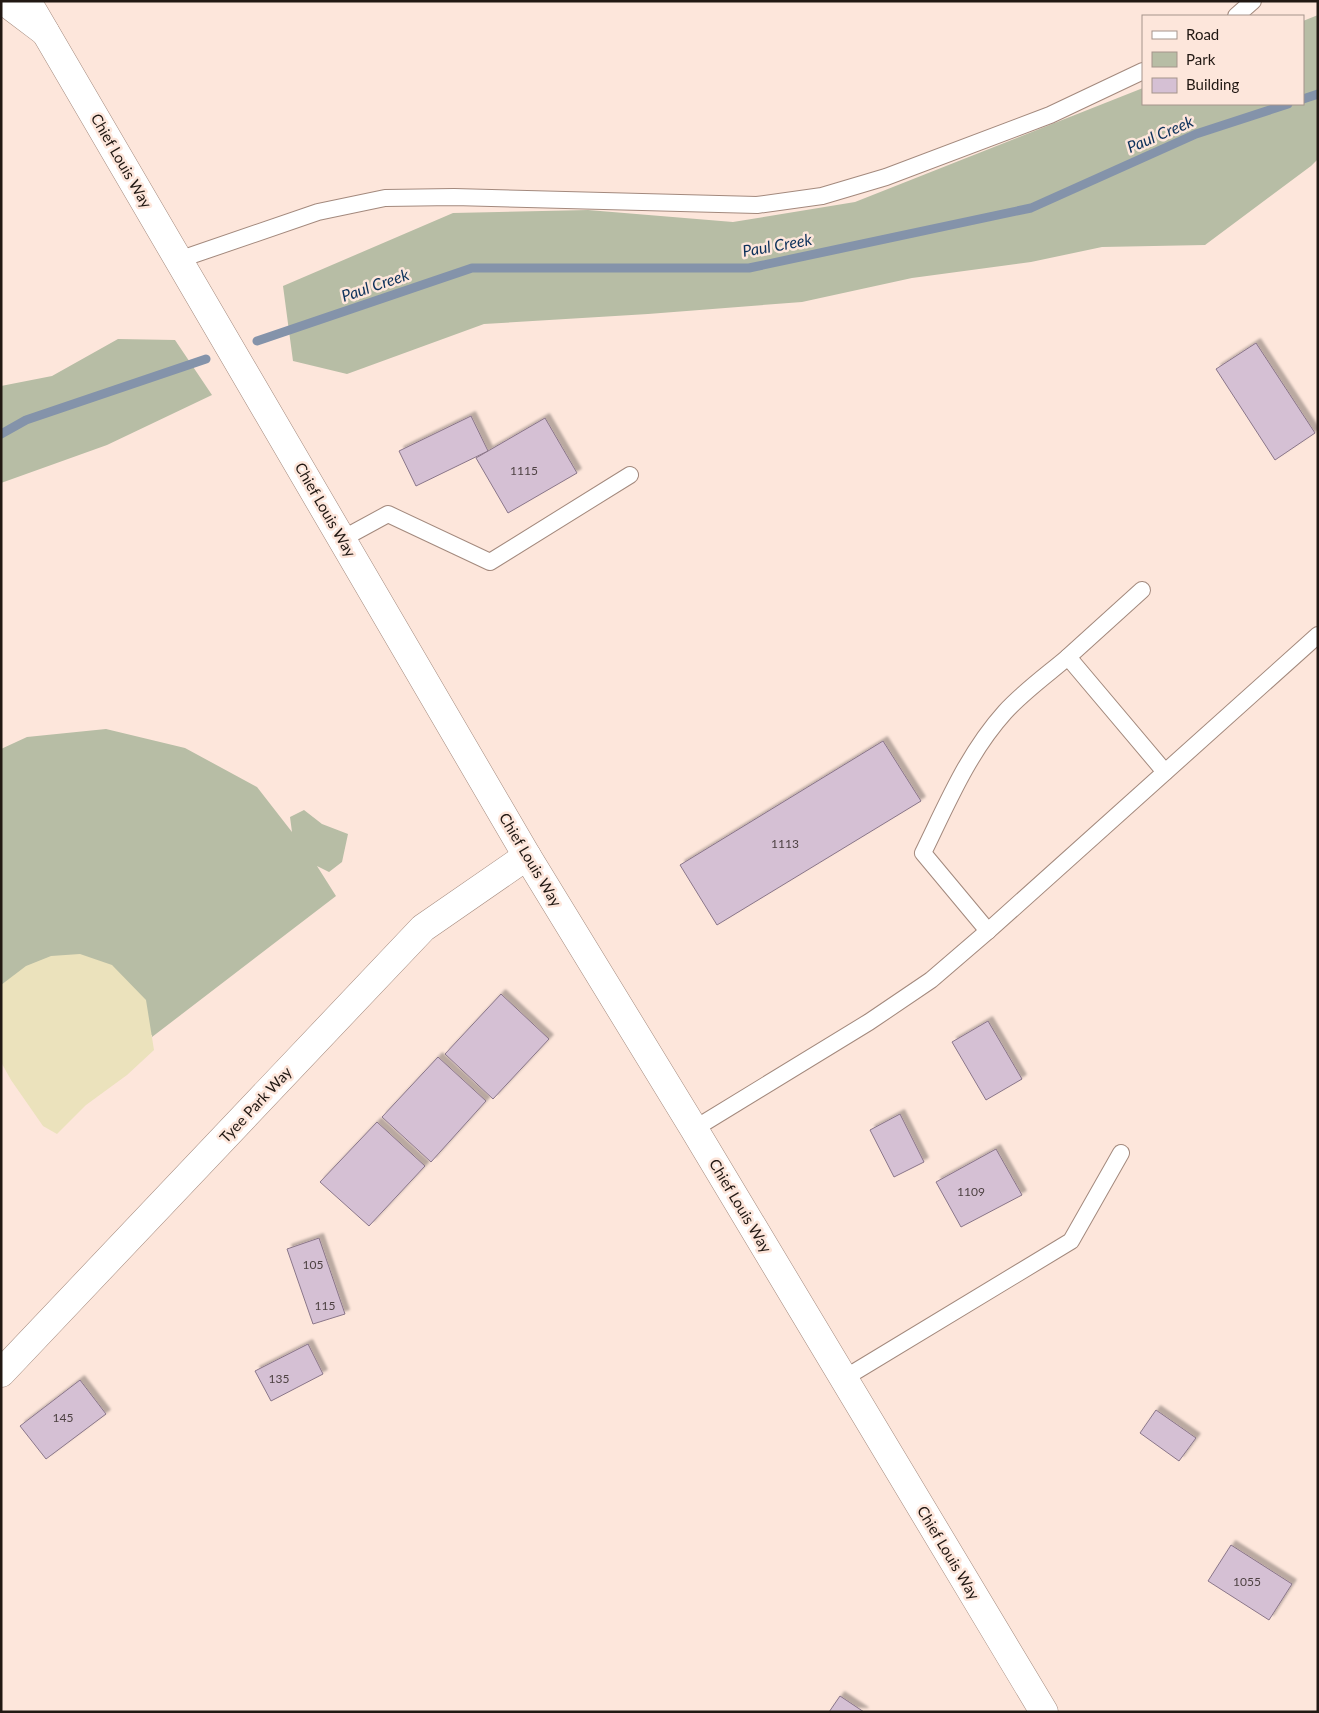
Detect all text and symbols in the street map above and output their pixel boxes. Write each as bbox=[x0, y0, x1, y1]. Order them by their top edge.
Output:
legend bbox=[1142, 15, 1304, 105]
text: Road bbox=[1186, 25, 1219, 43]
text: Park bbox=[1186, 50, 1216, 68]
text: Building bbox=[1186, 75, 1239, 93]
street label: Chief Louis Way bbox=[88, 110, 156, 211]
water label: Paul Creek bbox=[1124, 111, 1196, 156]
water label: Paul Creek bbox=[741, 229, 814, 260]
water label: Paul Creek bbox=[339, 264, 412, 305]
street label: Chief Louis Way bbox=[292, 459, 360, 560]
house number: 1115 bbox=[510, 463, 538, 478]
street label: Chief Louis Way bbox=[496, 809, 566, 910]
house number: 1113 bbox=[771, 836, 799, 851]
street label: Tyee Park Way bbox=[215, 1062, 295, 1146]
street label: Chief Louis Way bbox=[706, 1155, 776, 1256]
house number: 1109 bbox=[957, 1184, 985, 1199]
house number: 105 bbox=[303, 1257, 323, 1272]
house number: 115 bbox=[315, 1298, 335, 1313]
house number: 135 bbox=[269, 1371, 289, 1386]
house number: 145 bbox=[53, 1410, 73, 1425]
street label: Chief Louis Way bbox=[914, 1502, 984, 1603]
house number: 1055 bbox=[1233, 1574, 1261, 1589]

